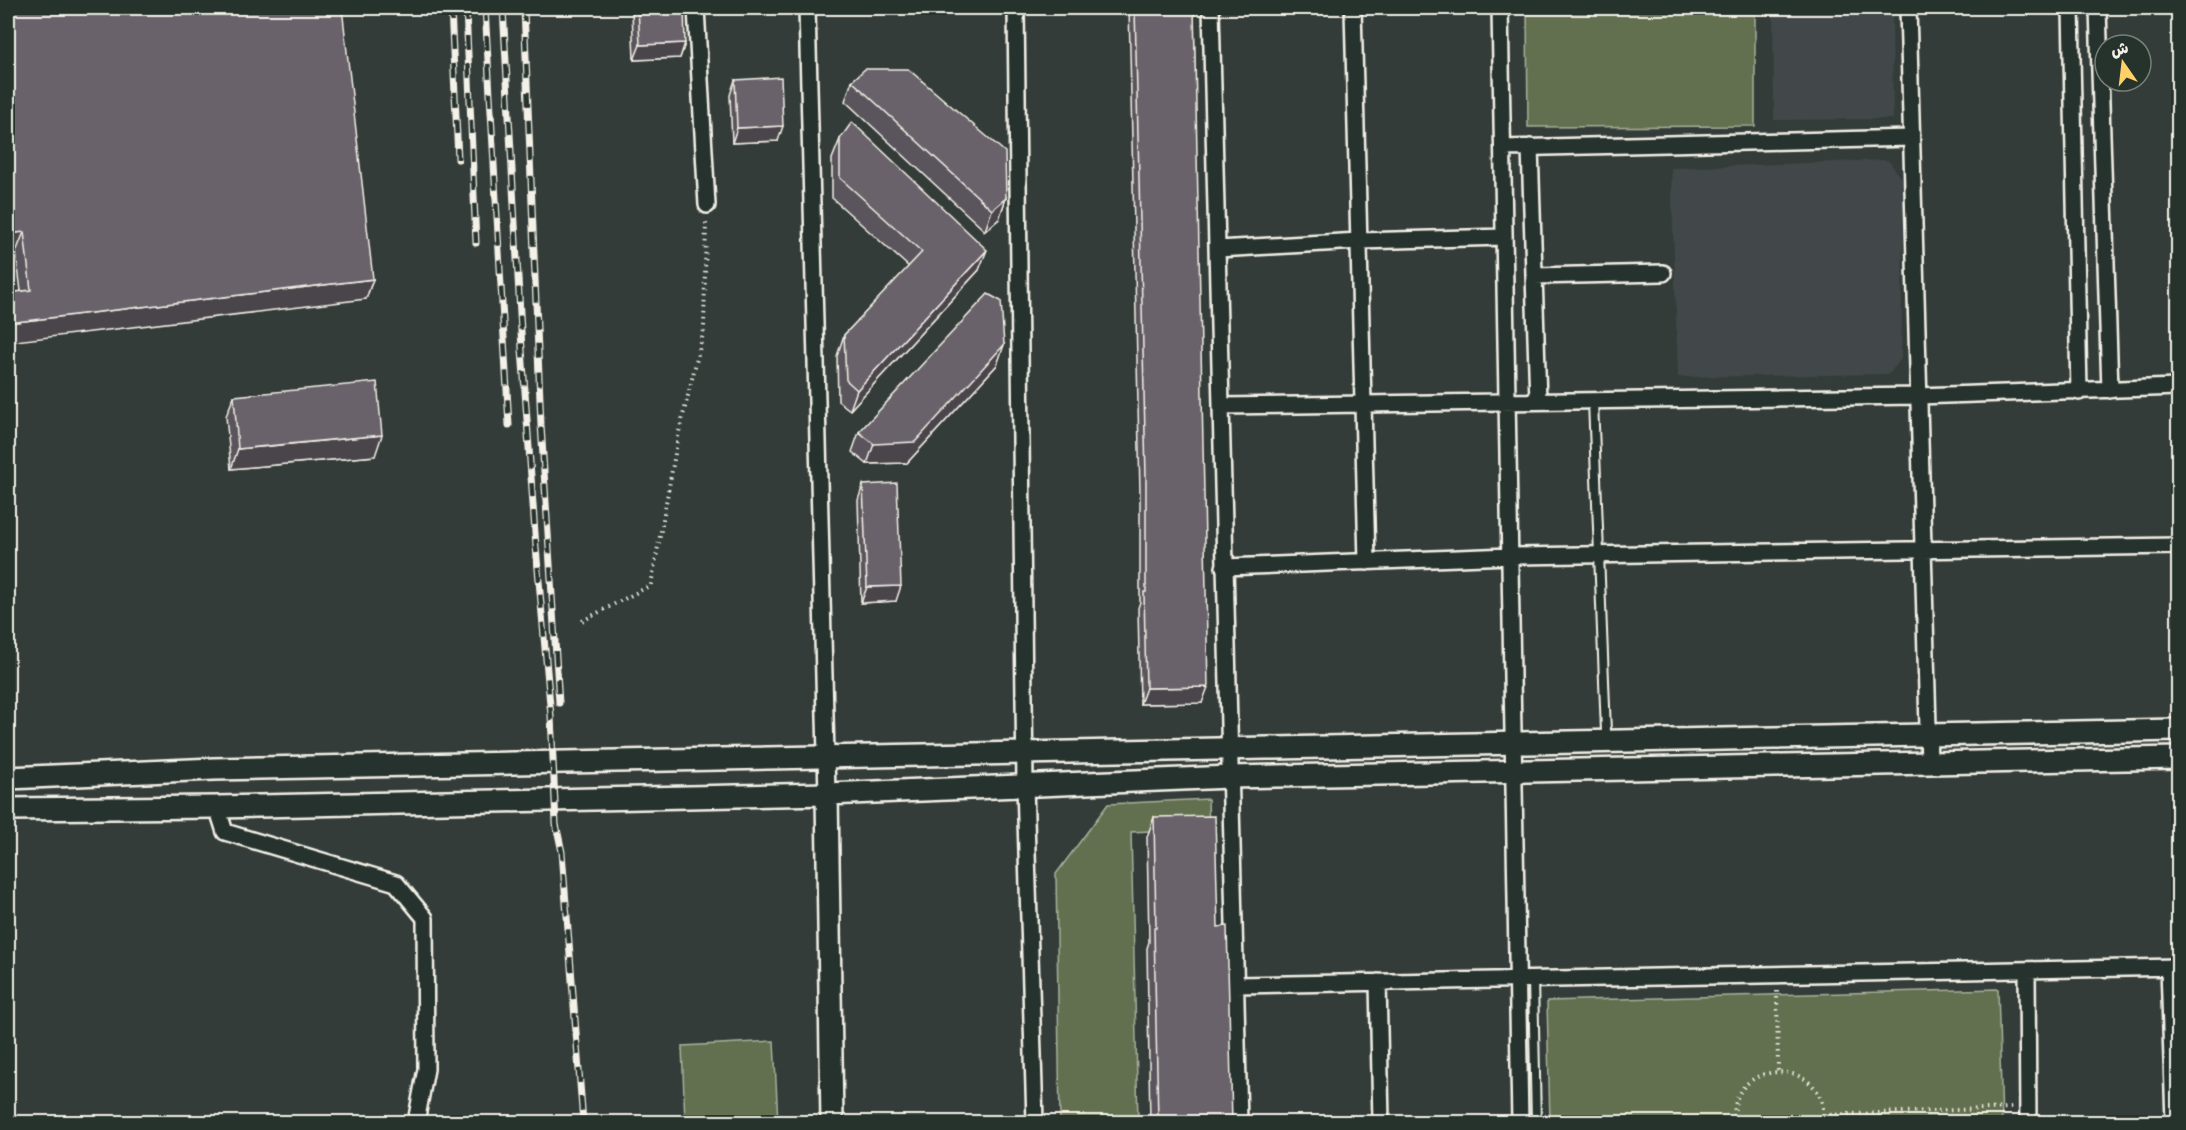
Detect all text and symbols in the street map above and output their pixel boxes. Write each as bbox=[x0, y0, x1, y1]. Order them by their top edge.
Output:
north arrow bbox=[2093, 33, 2153, 93]
text: ش bbox=[2108, 37, 2131, 64]

